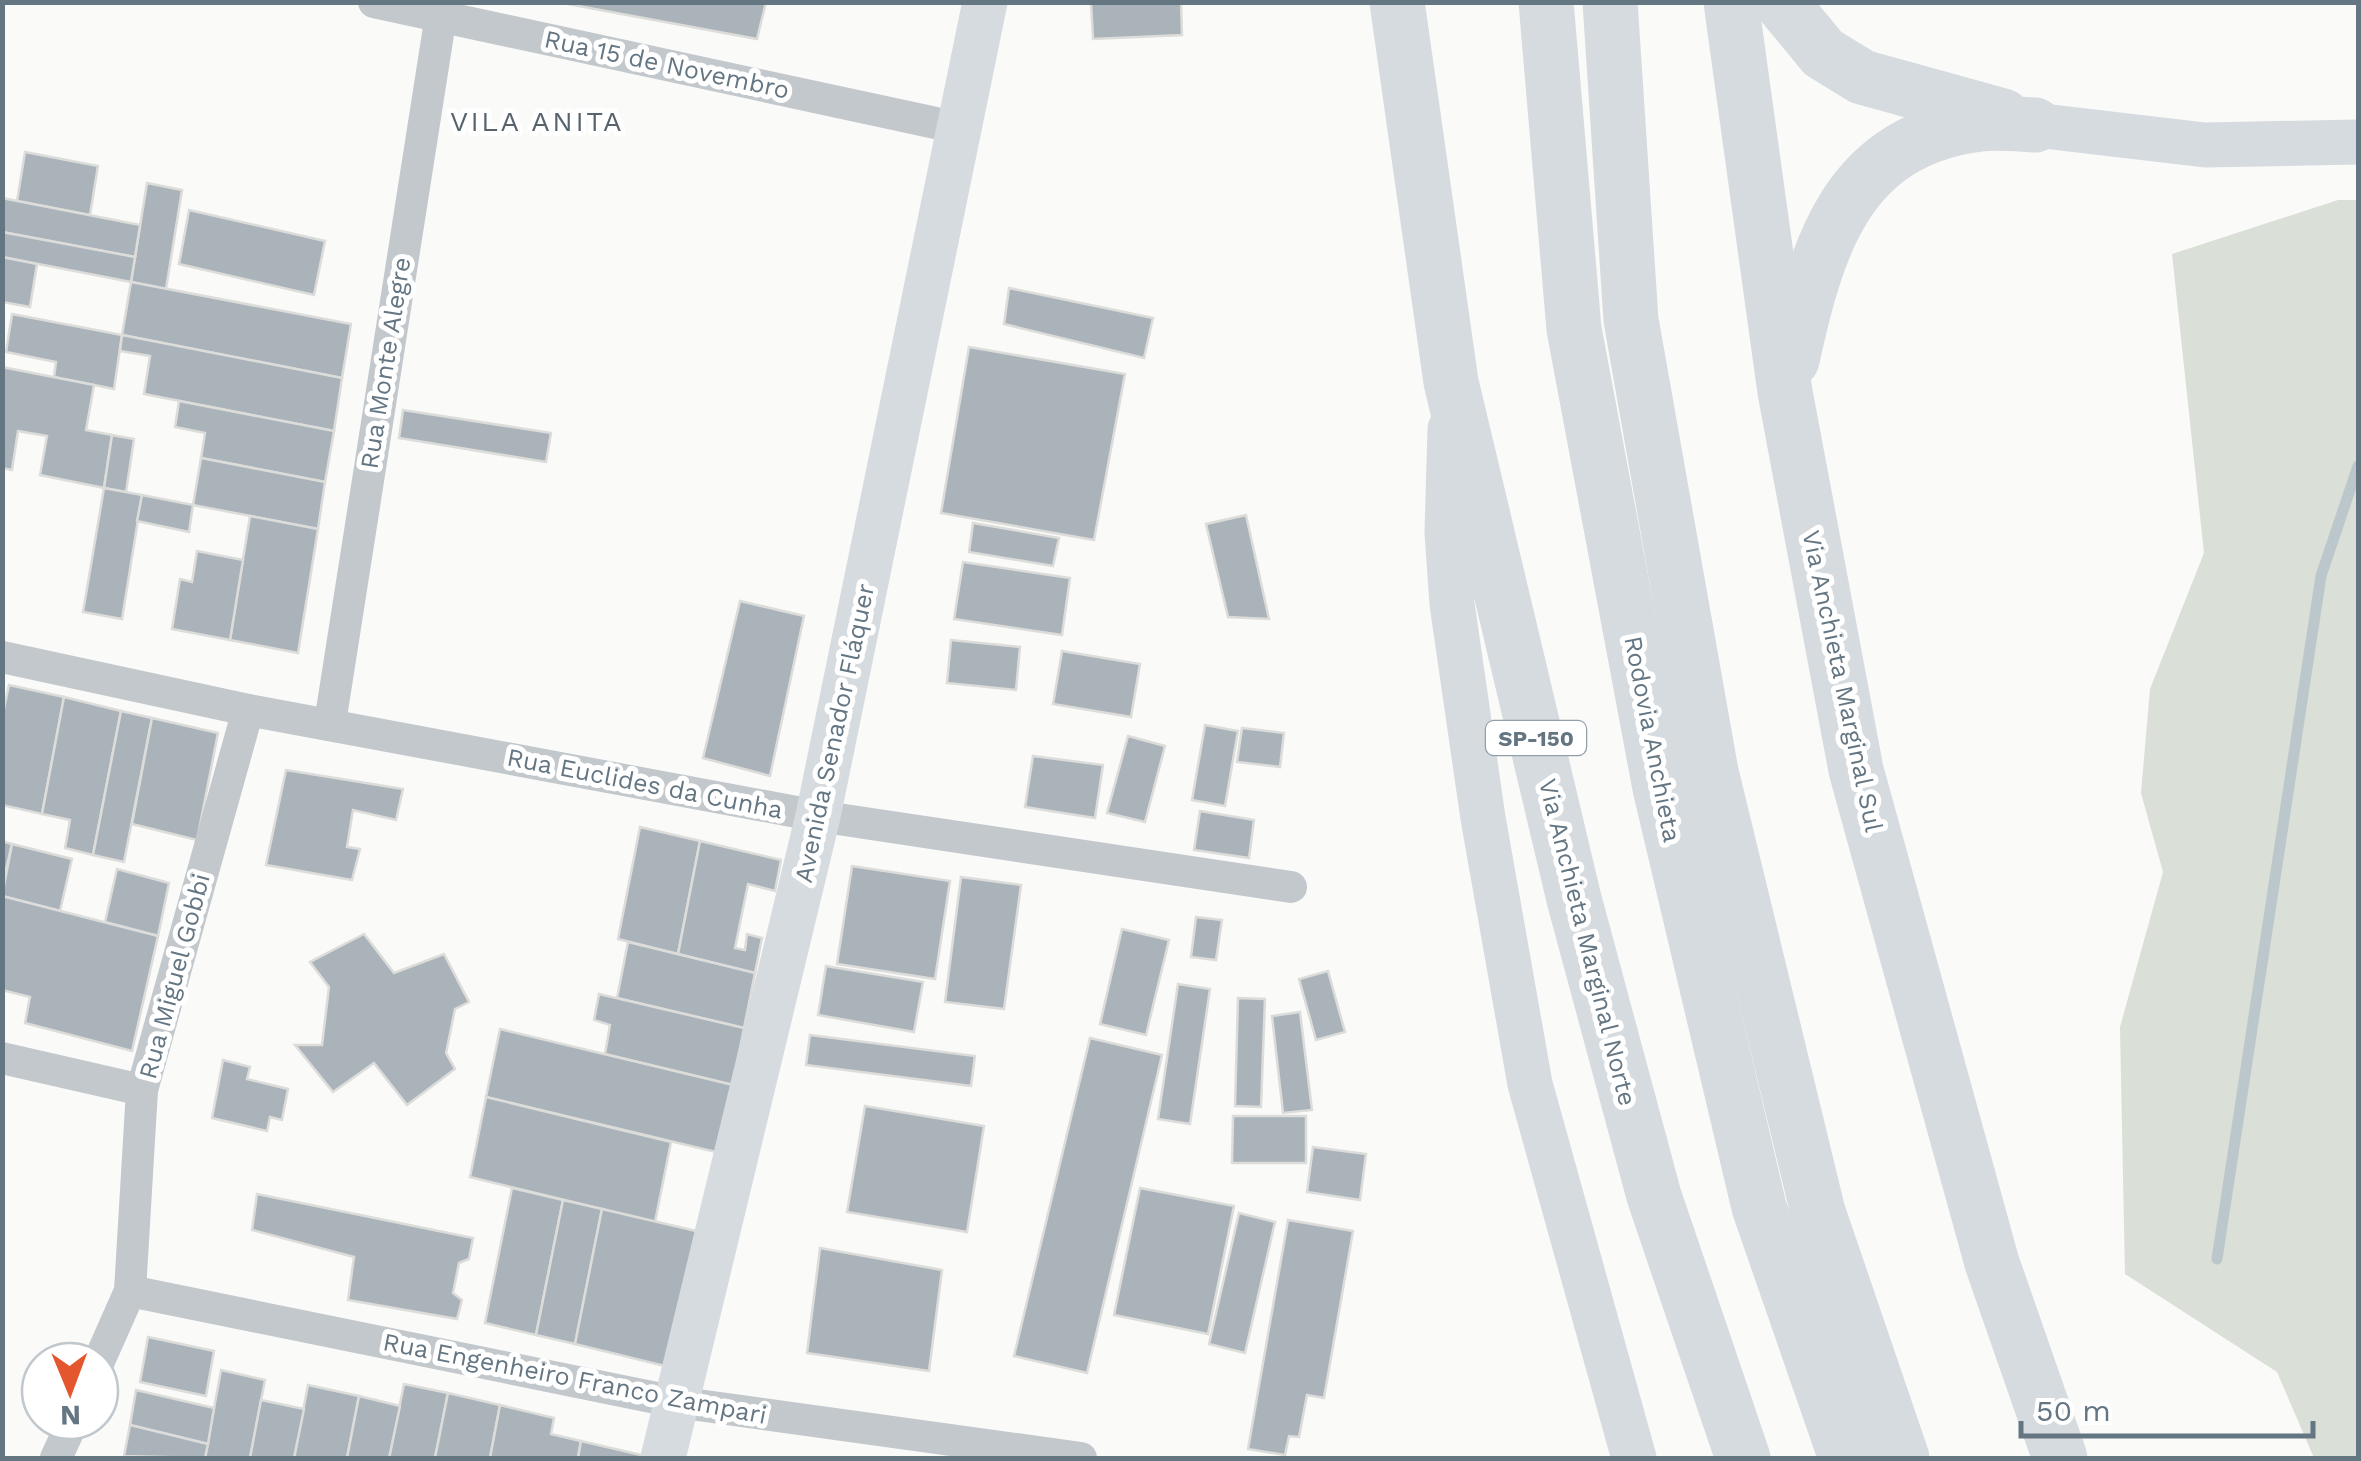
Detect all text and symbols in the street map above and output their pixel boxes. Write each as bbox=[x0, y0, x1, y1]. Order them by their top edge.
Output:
street label: Rua 15 de Novembro bbox=[542, 24, 792, 105]
district label: VILA ANITA bbox=[450, 105, 624, 138]
street label: Rua Monte Alegre bbox=[354, 255, 417, 471]
street label: Via Anchieta Marginal Sul bbox=[1796, 528, 1889, 835]
street label: Avenida Senador Fláquer bbox=[789, 581, 880, 885]
street label: Rodovia Anchieta bbox=[1618, 634, 1687, 845]
road number: SP-150 bbox=[1486, 721, 1586, 755]
street label: Rua Euclides da Cunha bbox=[504, 743, 785, 824]
street label: Via Anchieta Marginal Norte bbox=[1533, 776, 1642, 1109]
street label: Rua Miguel Gobbi bbox=[133, 870, 216, 1082]
street label: Rua Engenheiro Franco Zampari bbox=[381, 1327, 769, 1430]
north arrow bbox=[20, 1341, 120, 1441]
scale bar bbox=[2021, 1376, 2314, 1438]
text: 50 m bbox=[2036, 1393, 2111, 1428]
text: N bbox=[60, 1399, 81, 1432]

